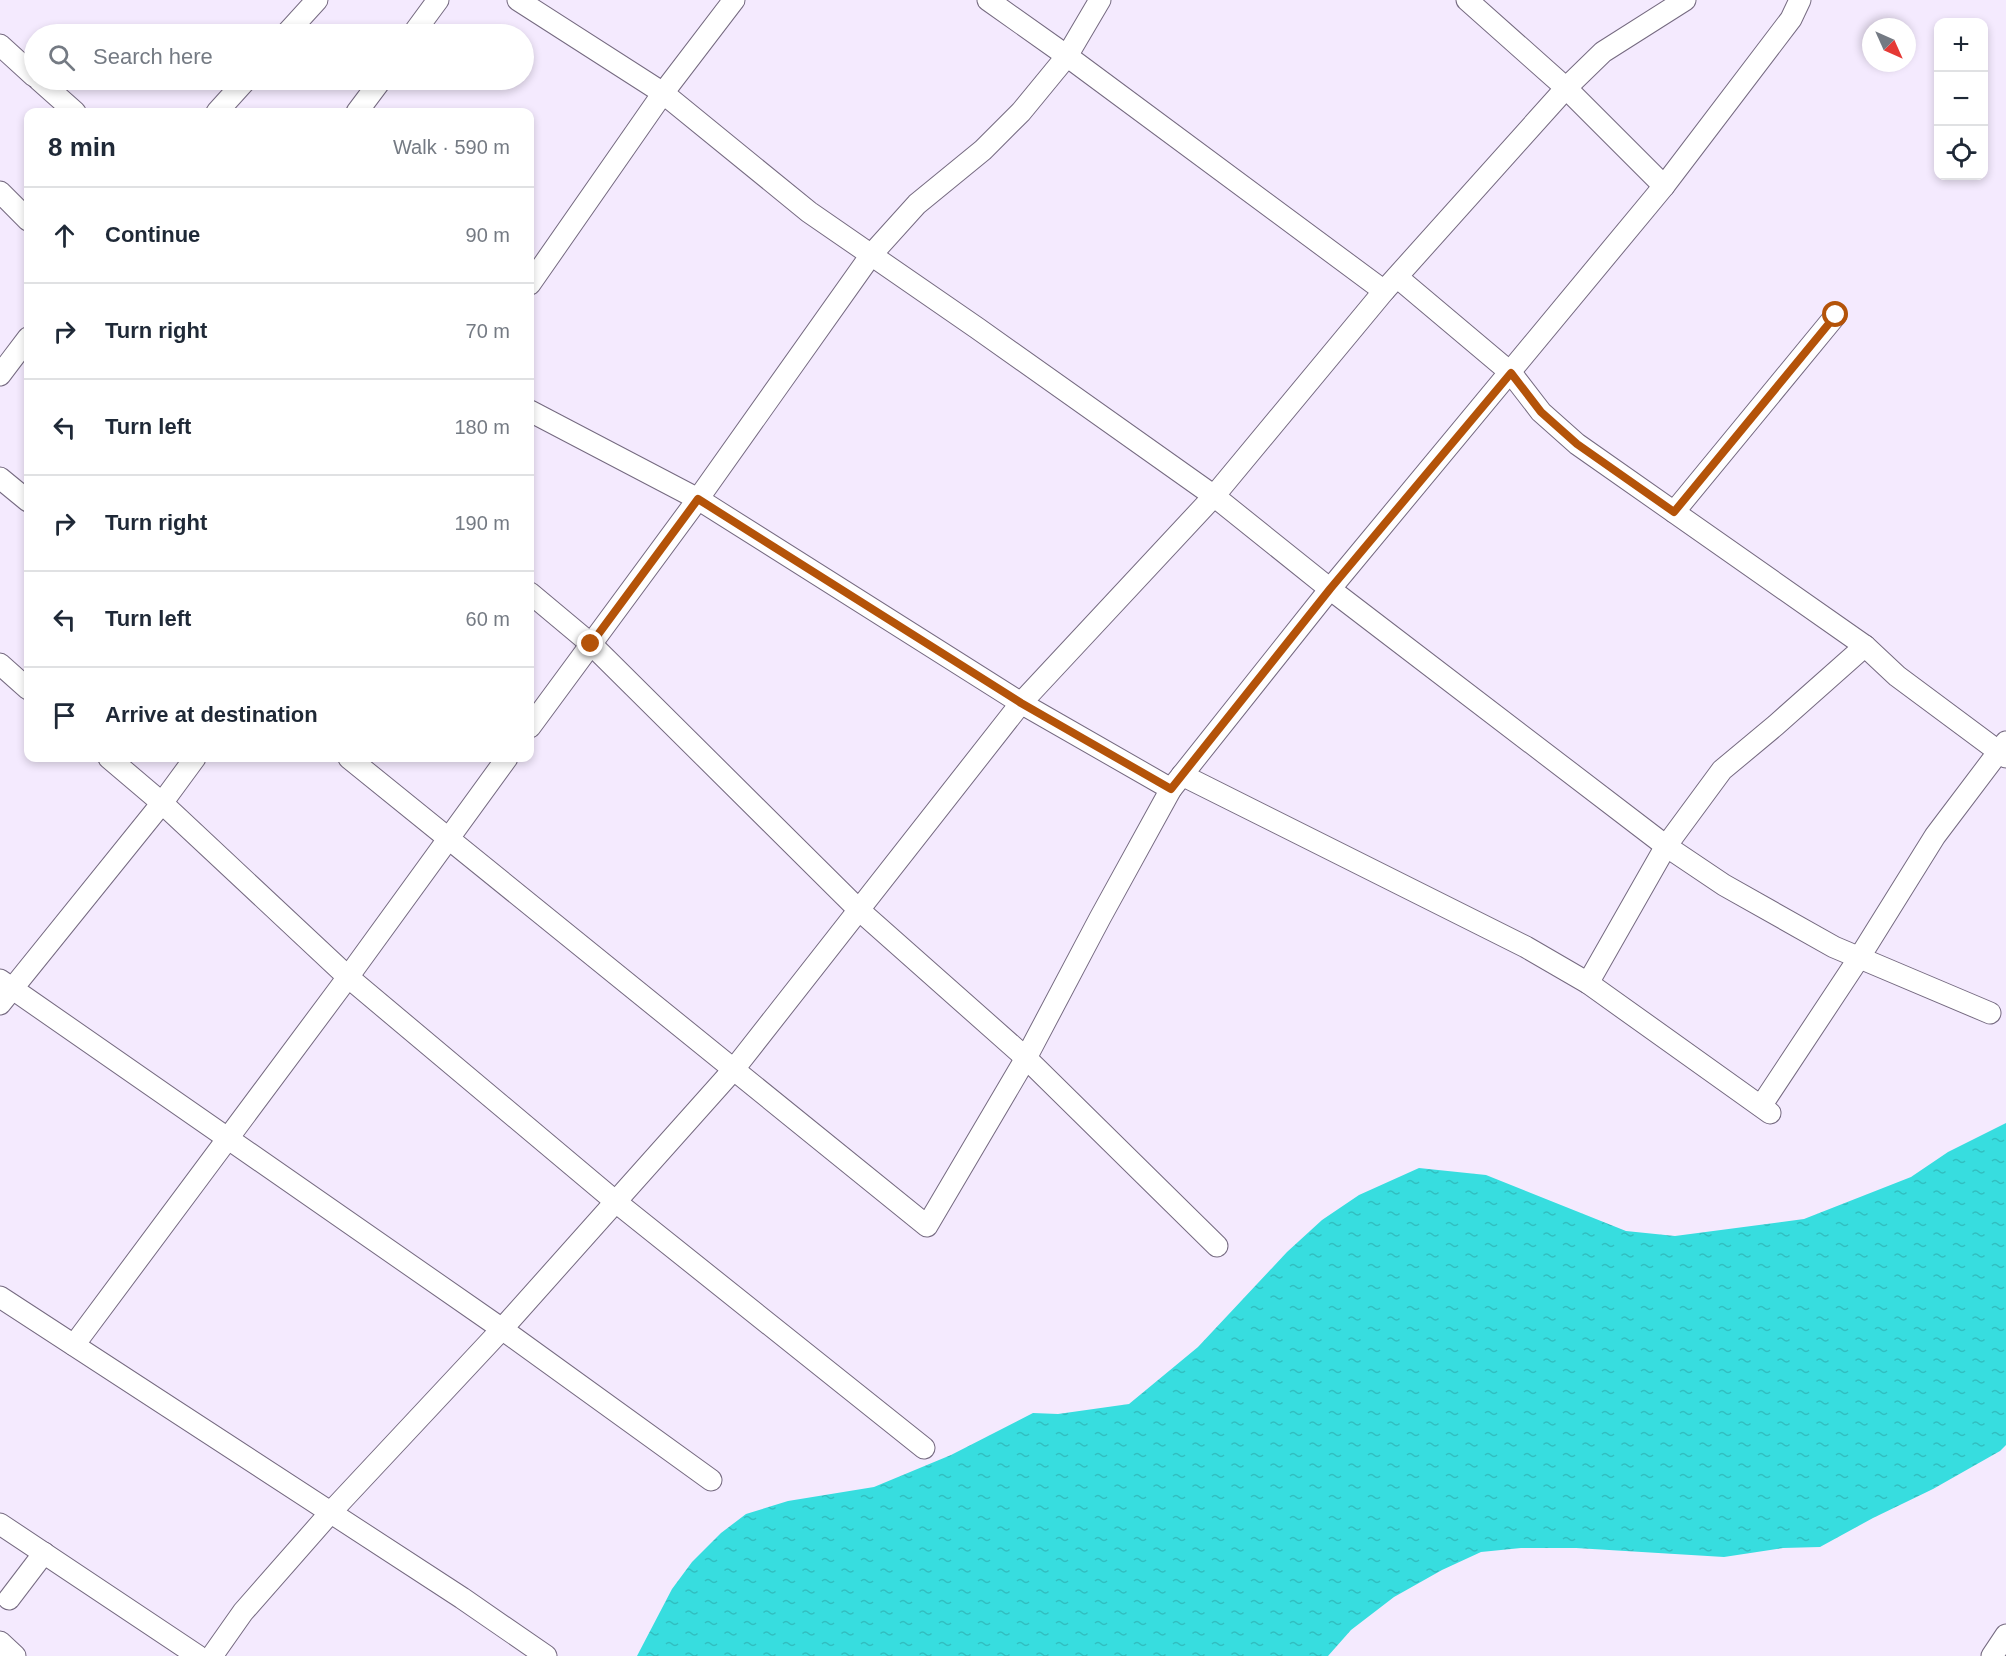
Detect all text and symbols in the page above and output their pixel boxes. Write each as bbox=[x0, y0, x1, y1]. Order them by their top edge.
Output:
north arrow bbox=[1862, 18, 1916, 72]
map controls bbox=[1934, 18, 1988, 180]
button: + bbox=[1934, 18, 1988, 72]
search box bbox=[24, 24, 534, 90]
icon: search bbox=[45, 41, 78, 74]
text: Search here bbox=[93, 44, 213, 69]
button: − bbox=[1934, 72, 1988, 126]
button: locate bbox=[1934, 126, 1988, 180]
text: 8 min bbox=[48, 132, 116, 162]
text: Walk · 590 m bbox=[393, 136, 510, 158]
icon: ahead bbox=[48, 219, 81, 252]
text: Continue bbox=[105, 222, 200, 247]
text: 90 m bbox=[466, 224, 510, 246]
route start bbox=[1822, 301, 1848, 327]
icon: right bbox=[48, 315, 81, 348]
text: Turn right bbox=[105, 318, 207, 343]
text: 70 m bbox=[466, 320, 510, 342]
icon: left bbox=[48, 411, 81, 444]
text: Turn left bbox=[105, 414, 191, 439]
text: 180 m bbox=[454, 416, 510, 438]
icon: right bbox=[48, 507, 81, 540]
text: Turn right bbox=[105, 510, 207, 535]
text: 190 m bbox=[454, 512, 510, 534]
icon: left bbox=[48, 603, 81, 636]
text: Turn left bbox=[105, 606, 191, 631]
text: 60 m bbox=[466, 608, 510, 630]
route end bbox=[577, 630, 603, 656]
icon: arrive bbox=[48, 699, 81, 732]
text: Arrive at destination bbox=[105, 702, 318, 727]

